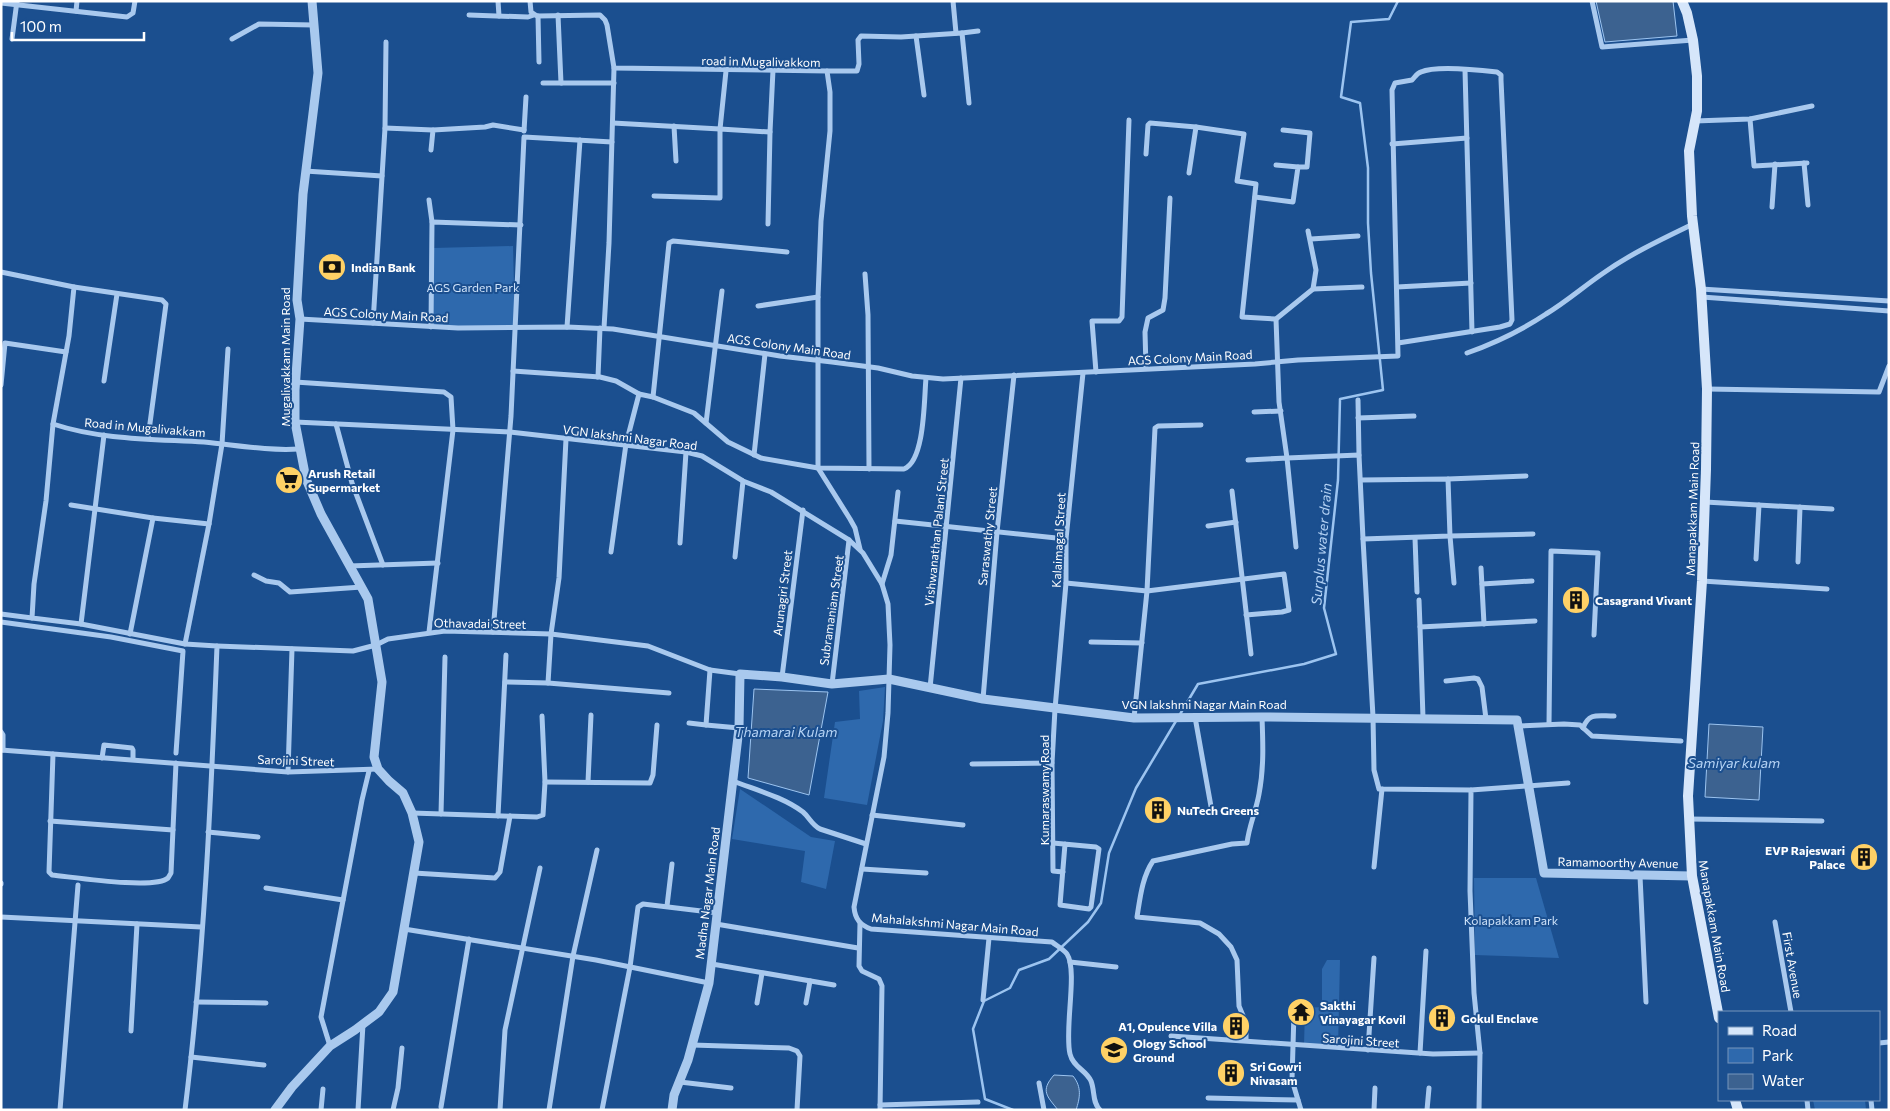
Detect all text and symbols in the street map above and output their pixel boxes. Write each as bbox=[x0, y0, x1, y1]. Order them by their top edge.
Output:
scale bar bbox=[12, 10, 145, 42]
text: 100 m bbox=[20, 17, 62, 35]
street label: road in Mugalivakkom bbox=[701, 53, 821, 69]
bank icon: Indian Bank bbox=[317, 252, 347, 282]
place label: Indian Bank bbox=[351, 260, 416, 274]
park label: AGS Garden Park bbox=[426, 280, 520, 294]
street label: Mugalivakkam Main Road bbox=[278, 287, 292, 427]
street label: AGS Colony Main Road bbox=[323, 304, 449, 324]
street label: AGS Colony Main Road bbox=[726, 330, 852, 362]
street label: AGS Colony Main Road bbox=[1127, 347, 1253, 367]
street label: Road in Mugalivakkam bbox=[84, 415, 206, 439]
street label: VGN lakshmi Nagar Road bbox=[562, 422, 698, 452]
street label: Manapakkam Main Road bbox=[1683, 442, 1701, 576]
street label: Vishwanathan Palani Street bbox=[921, 457, 951, 607]
supermarket icon: Arush Retail Supermarket bbox=[274, 465, 304, 495]
place label: Arush Retail Supermarket bbox=[308, 466, 380, 494]
water label: Surplus water drain bbox=[1307, 482, 1335, 606]
street label: Saraswathy Street bbox=[975, 486, 999, 586]
street label: Kalaimagal Street bbox=[1049, 492, 1067, 588]
street label: Arunagiri Street bbox=[770, 549, 794, 637]
street label: Subramaniam Street bbox=[816, 554, 846, 666]
building icon: Casagrand Vivant bbox=[1561, 585, 1591, 615]
place label: Casagrand Vivant bbox=[1595, 593, 1692, 607]
street label: Othavadai Street bbox=[434, 615, 526, 631]
street label: VGN lakshmi Nagar Main Road bbox=[1121, 697, 1287, 711]
water label: Thamarai Kulam bbox=[734, 723, 838, 740]
street label: Kumaraswamy Road bbox=[1037, 735, 1051, 845]
street label: Sarojini Street bbox=[257, 752, 335, 768]
water label: Samiyar kulam bbox=[1688, 754, 1780, 771]
building icon: NuTech Greens bbox=[1143, 795, 1173, 825]
place label: NuTech Greens bbox=[1177, 803, 1259, 817]
street label: Madha Nagar Main Road bbox=[692, 826, 722, 960]
building icon: EVP Rajeswari Palace bbox=[1849, 842, 1879, 872]
place label: EVP Rajeswari Palace bbox=[1765, 843, 1845, 871]
street label: Ramamoorthy Avenue bbox=[1557, 854, 1679, 870]
street label: Manapakkam Main Road bbox=[1696, 859, 1734, 993]
street label: Mahalakshmi Nagar Main Road bbox=[871, 910, 1039, 938]
park label: Kolapakkam Park bbox=[1464, 913, 1559, 927]
street label: First Avenue bbox=[1780, 931, 1806, 999]
temple icon: Sakthi Vinayagar Kovil bbox=[1286, 997, 1316, 1027]
place label: Sakthi Vinayagar Kovil bbox=[1320, 998, 1406, 1026]
building icon: Gokul Enclave bbox=[1427, 1003, 1457, 1033]
building icon: A1, Opulence Villa bbox=[1221, 1011, 1251, 1041]
place label: Gokul Enclave bbox=[1461, 1011, 1538, 1025]
legend bbox=[1718, 1011, 1880, 1101]
place label: A1, Opulence Villa bbox=[1118, 1019, 1217, 1033]
text: Road bbox=[1762, 1021, 1797, 1039]
street label: Sarojini Street bbox=[1322, 1030, 1400, 1050]
school or university icon: Ology School Ground bbox=[1099, 1035, 1129, 1065]
place label: Ology School Ground bbox=[1133, 1036, 1206, 1064]
text: Park bbox=[1762, 1046, 1793, 1064]
building icon: Sri Gowri Nivasam bbox=[1216, 1058, 1246, 1088]
place label: Sri Gowri Nivasam bbox=[1250, 1059, 1302, 1087]
text: Water bbox=[1762, 1071, 1804, 1089]

